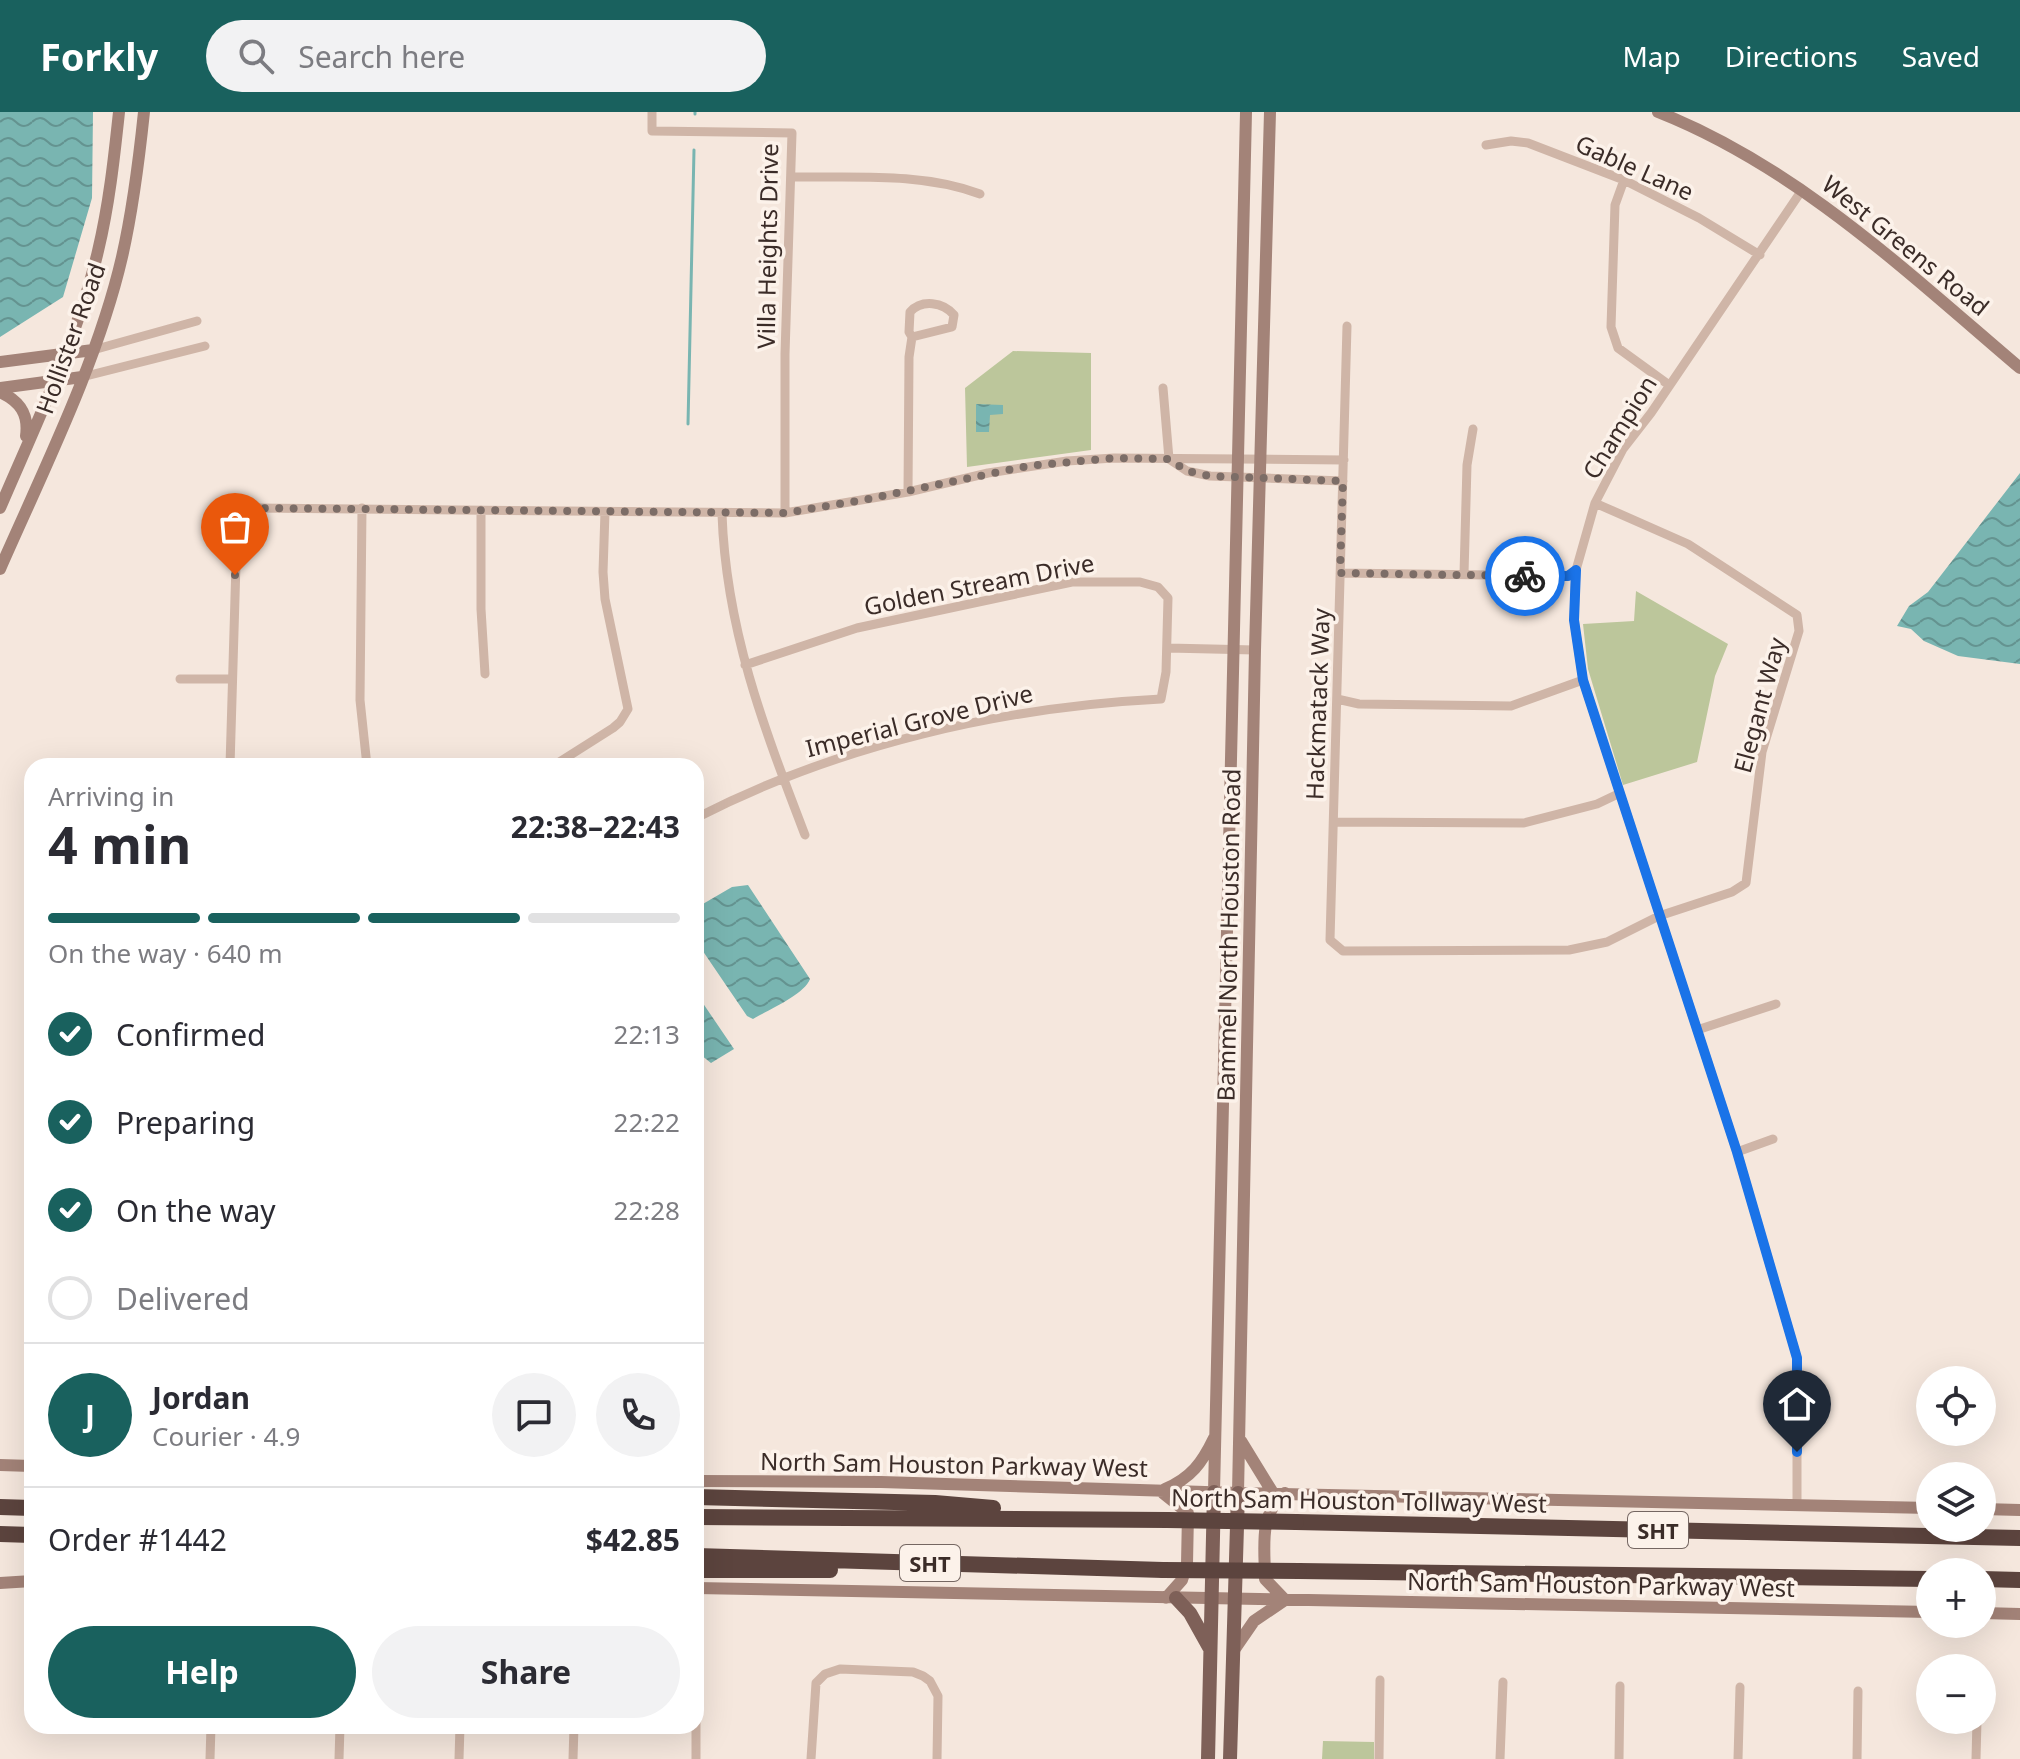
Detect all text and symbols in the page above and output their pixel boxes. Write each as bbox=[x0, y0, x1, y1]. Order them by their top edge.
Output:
search box bbox=[206, 20, 766, 92]
text: Forkly bbox=[40, 30, 158, 82]
icon: search bbox=[234, 34, 278, 78]
text: Search here bbox=[298, 36, 465, 77]
text: Map bbox=[1622, 37, 1681, 75]
text: Directions bbox=[1725, 37, 1858, 75]
text: Saved bbox=[1902, 37, 1980, 75]
street label: Gable Lane bbox=[1571, 126, 1699, 208]
street label: Villa Heights Drive bbox=[749, 143, 785, 349]
street label: West Greens Road bbox=[1816, 167, 1996, 323]
street label: Hollister Road bbox=[27, 258, 113, 418]
street label: Champion bbox=[1574, 369, 1664, 485]
pin bbox=[201, 493, 269, 575]
icon: bag bbox=[213, 505, 257, 549]
courier bbox=[1485, 536, 1565, 616]
street label: Golden Stream Drive bbox=[861, 545, 1097, 623]
icon: bike bbox=[1503, 554, 1547, 598]
street label: Hackmatack Way bbox=[1297, 607, 1337, 800]
street label: Elegant Way bbox=[1725, 633, 1793, 776]
street label: Imperial Grove Drive bbox=[802, 676, 1036, 764]
street label: Bammel North Houston Road bbox=[1209, 768, 1247, 1102]
text: Arriving in bbox=[48, 778, 174, 814]
text: 22:38–22:43 bbox=[511, 806, 680, 847]
text: 4 min bbox=[48, 808, 191, 879]
text: On the way · 640 m bbox=[48, 935, 282, 971]
icon: check bbox=[48, 1012, 92, 1056]
text: Confirmed bbox=[116, 1014, 266, 1055]
text: 22:13 bbox=[614, 1016, 680, 1052]
icon: check bbox=[48, 1100, 92, 1144]
text: Preparing bbox=[116, 1102, 255, 1143]
text: 22:22 bbox=[614, 1104, 680, 1140]
icon: check bbox=[48, 1188, 92, 1232]
text: On the way bbox=[116, 1190, 276, 1231]
text: 22:28 bbox=[614, 1192, 680, 1228]
text: Delivered bbox=[116, 1278, 250, 1319]
map controls bbox=[1916, 1366, 1996, 1734]
button: locate bbox=[1916, 1366, 1996, 1446]
pin bbox=[1763, 1370, 1831, 1452]
button: chat bbox=[492, 1373, 576, 1457]
button: phone bbox=[596, 1373, 680, 1457]
text: Jordan bbox=[152, 1377, 250, 1418]
icon: home bbox=[1775, 1382, 1819, 1426]
text: J bbox=[85, 1395, 95, 1436]
text: Courier · 4.9 bbox=[152, 1418, 300, 1454]
street label: North Sam Houston Parkway West bbox=[760, 1444, 1148, 1484]
button: layers bbox=[1916, 1462, 1996, 1542]
street label: North Sam Houston Tollway West bbox=[1171, 1480, 1547, 1520]
road number: SHT bbox=[1628, 1512, 1688, 1548]
text: Order #1442 bbox=[48, 1519, 227, 1560]
text: $42.85 bbox=[586, 1519, 680, 1560]
road number: SHT bbox=[900, 1545, 960, 1581]
button: + bbox=[1916, 1558, 1996, 1638]
street label: North Sam Houston Parkway West bbox=[1407, 1564, 1795, 1604]
button: Help bbox=[48, 1626, 356, 1718]
button: Share bbox=[372, 1626, 680, 1718]
button: − bbox=[1916, 1654, 1996, 1734]

